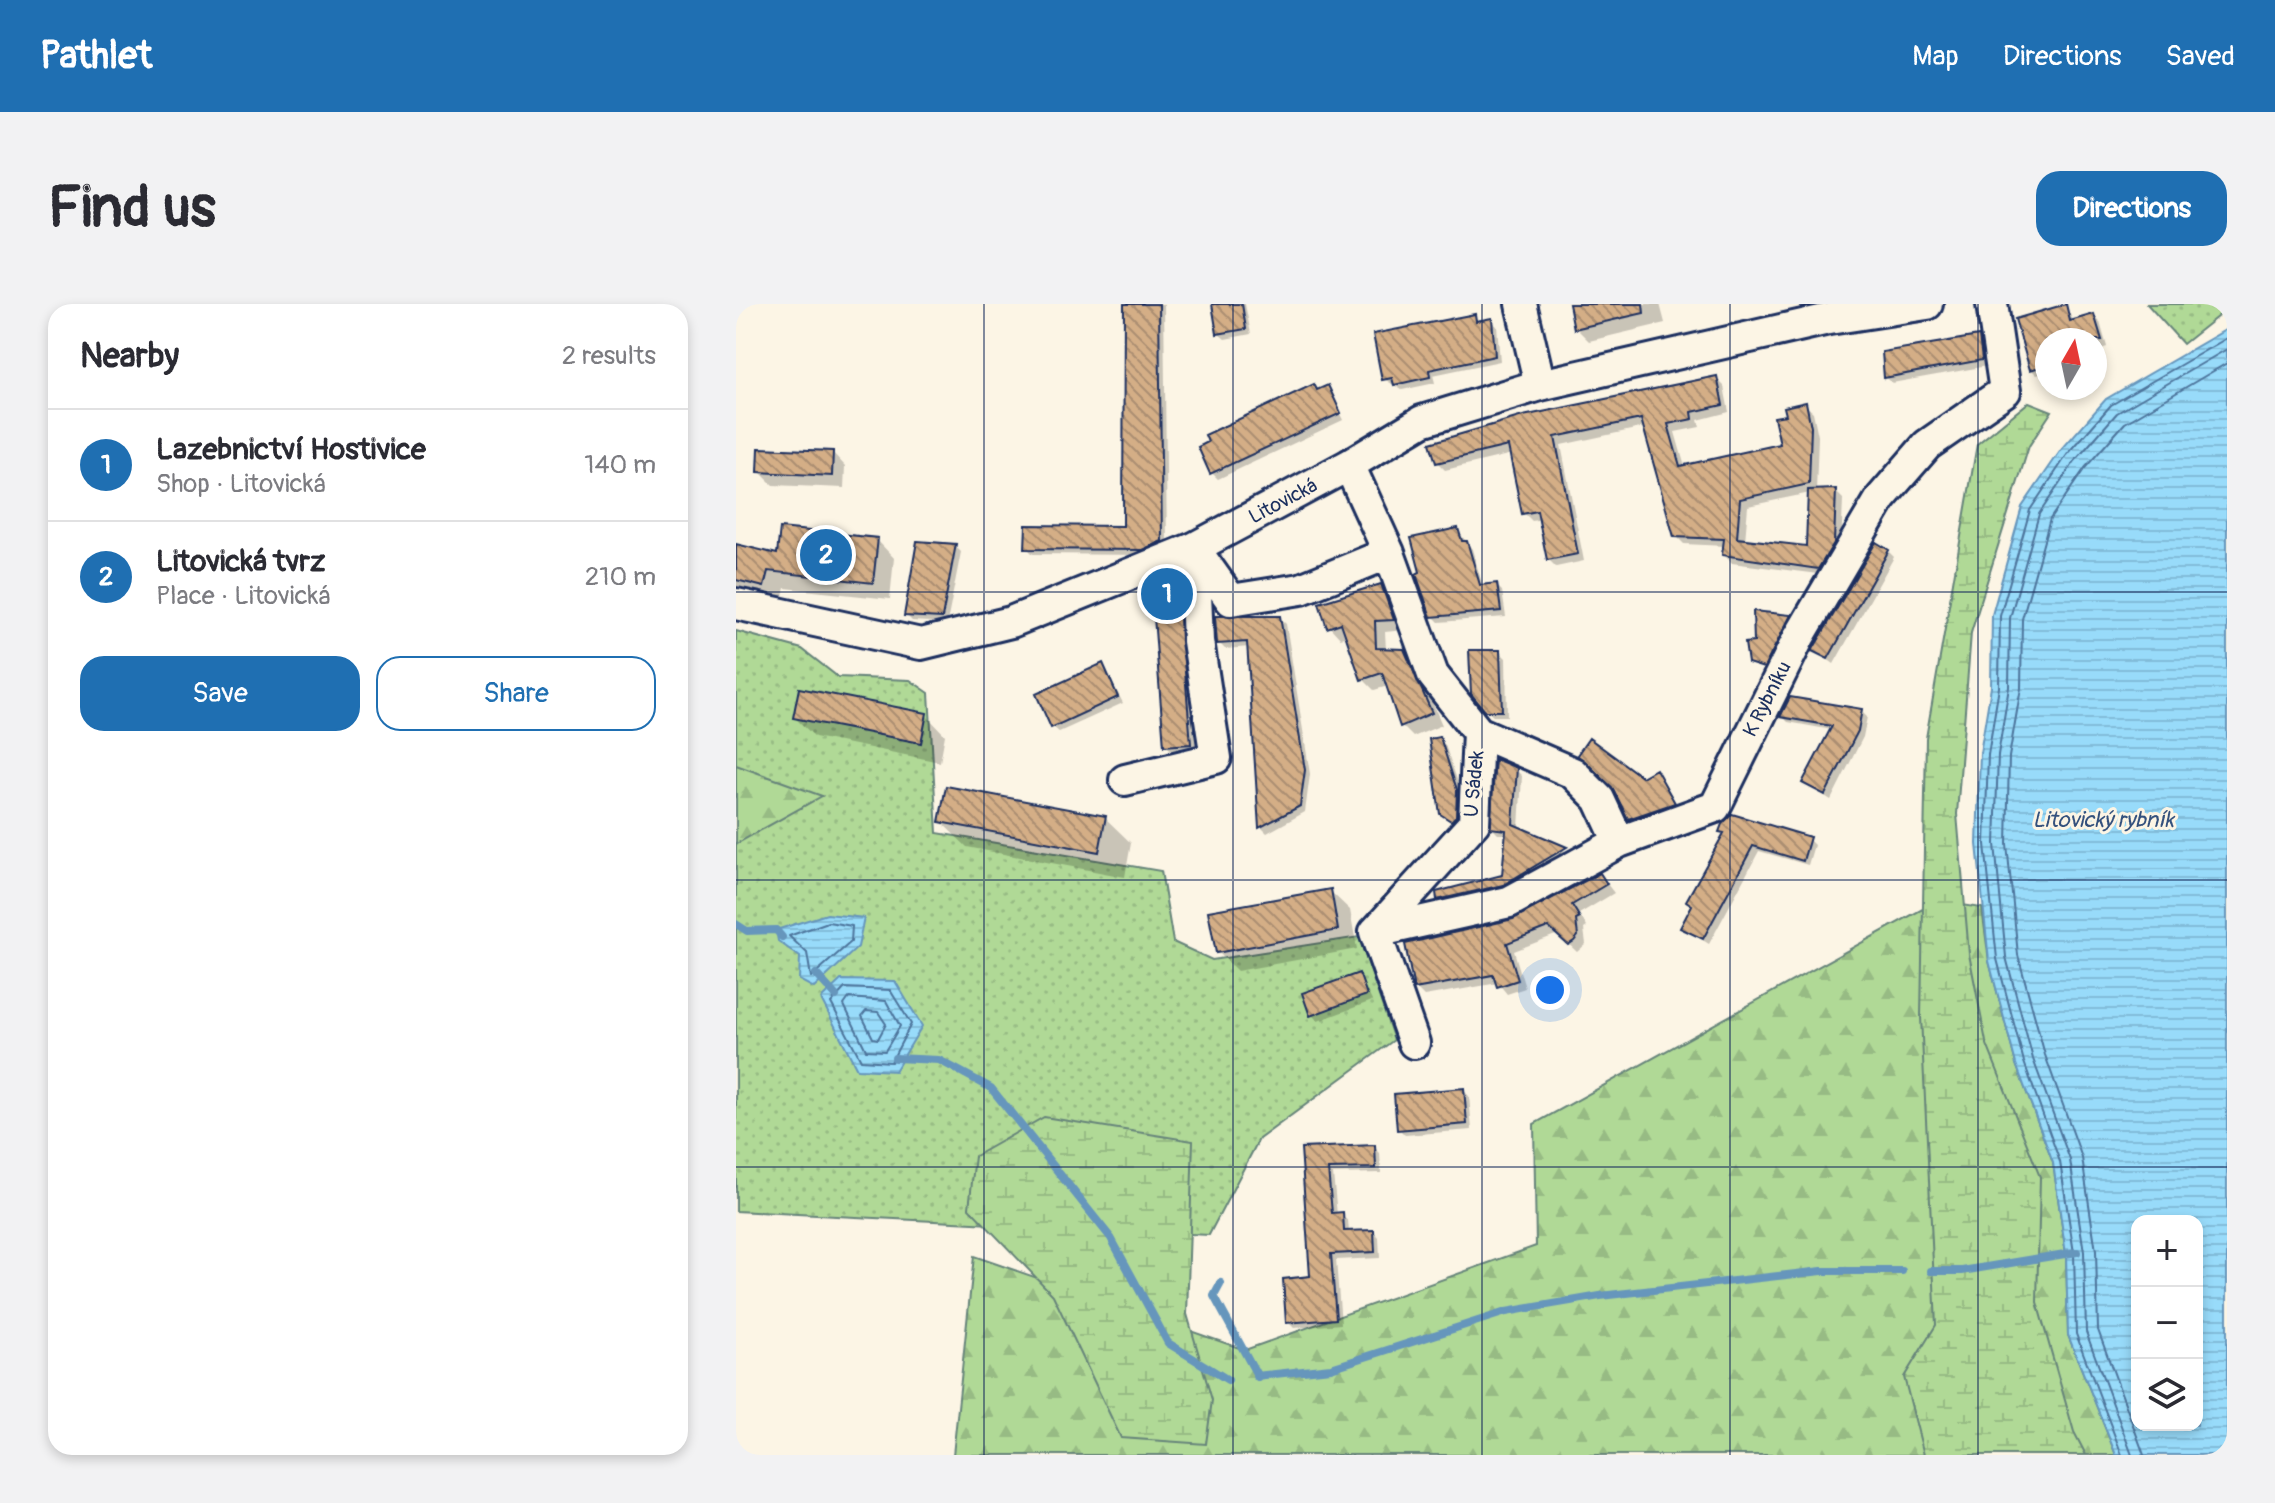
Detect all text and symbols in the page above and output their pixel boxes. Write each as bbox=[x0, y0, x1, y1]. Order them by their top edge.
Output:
text: Pathlet bbox=[40, 32, 152, 80]
text: Map bbox=[1912, 39, 1959, 74]
text: Directions bbox=[2003, 39, 2122, 74]
text: Saved bbox=[2166, 39, 2235, 74]
button: Directions bbox=[2036, 171, 2227, 246]
text: Find us bbox=[48, 174, 216, 243]
north arrow bbox=[2035, 328, 2107, 400]
text: Nearby bbox=[80, 335, 179, 378]
text: 2 results bbox=[562, 340, 656, 372]
text: Lazebnictví Hostivice bbox=[156, 431, 426, 468]
text: 1 bbox=[101, 449, 111, 481]
text: 140 m bbox=[584, 449, 656, 481]
text: Shop · Litovická bbox=[156, 468, 326, 500]
street label: Litovická bbox=[1244, 473, 1322, 529]
pin: 2 bbox=[800, 525, 852, 585]
text: Litovická tvrz bbox=[156, 543, 326, 580]
text: 2 bbox=[99, 561, 113, 593]
text: 210 m bbox=[585, 561, 656, 593]
pin: 1 bbox=[1141, 564, 1193, 624]
text: Place · Litovická bbox=[156, 580, 331, 612]
button: Save bbox=[80, 656, 360, 731]
button: Share bbox=[376, 656, 656, 731]
street label: K Rybníku bbox=[1737, 657, 1797, 741]
street label: U Sádek bbox=[1459, 749, 1489, 818]
water label: Litovický rybník bbox=[2032, 806, 2175, 834]
your location bbox=[1530, 970, 1570, 1010]
map controls bbox=[2131, 1215, 2203, 1431]
button: + bbox=[2131, 1215, 2203, 1287]
button: − bbox=[2131, 1287, 2203, 1359]
button: layers bbox=[2131, 1359, 2203, 1431]

